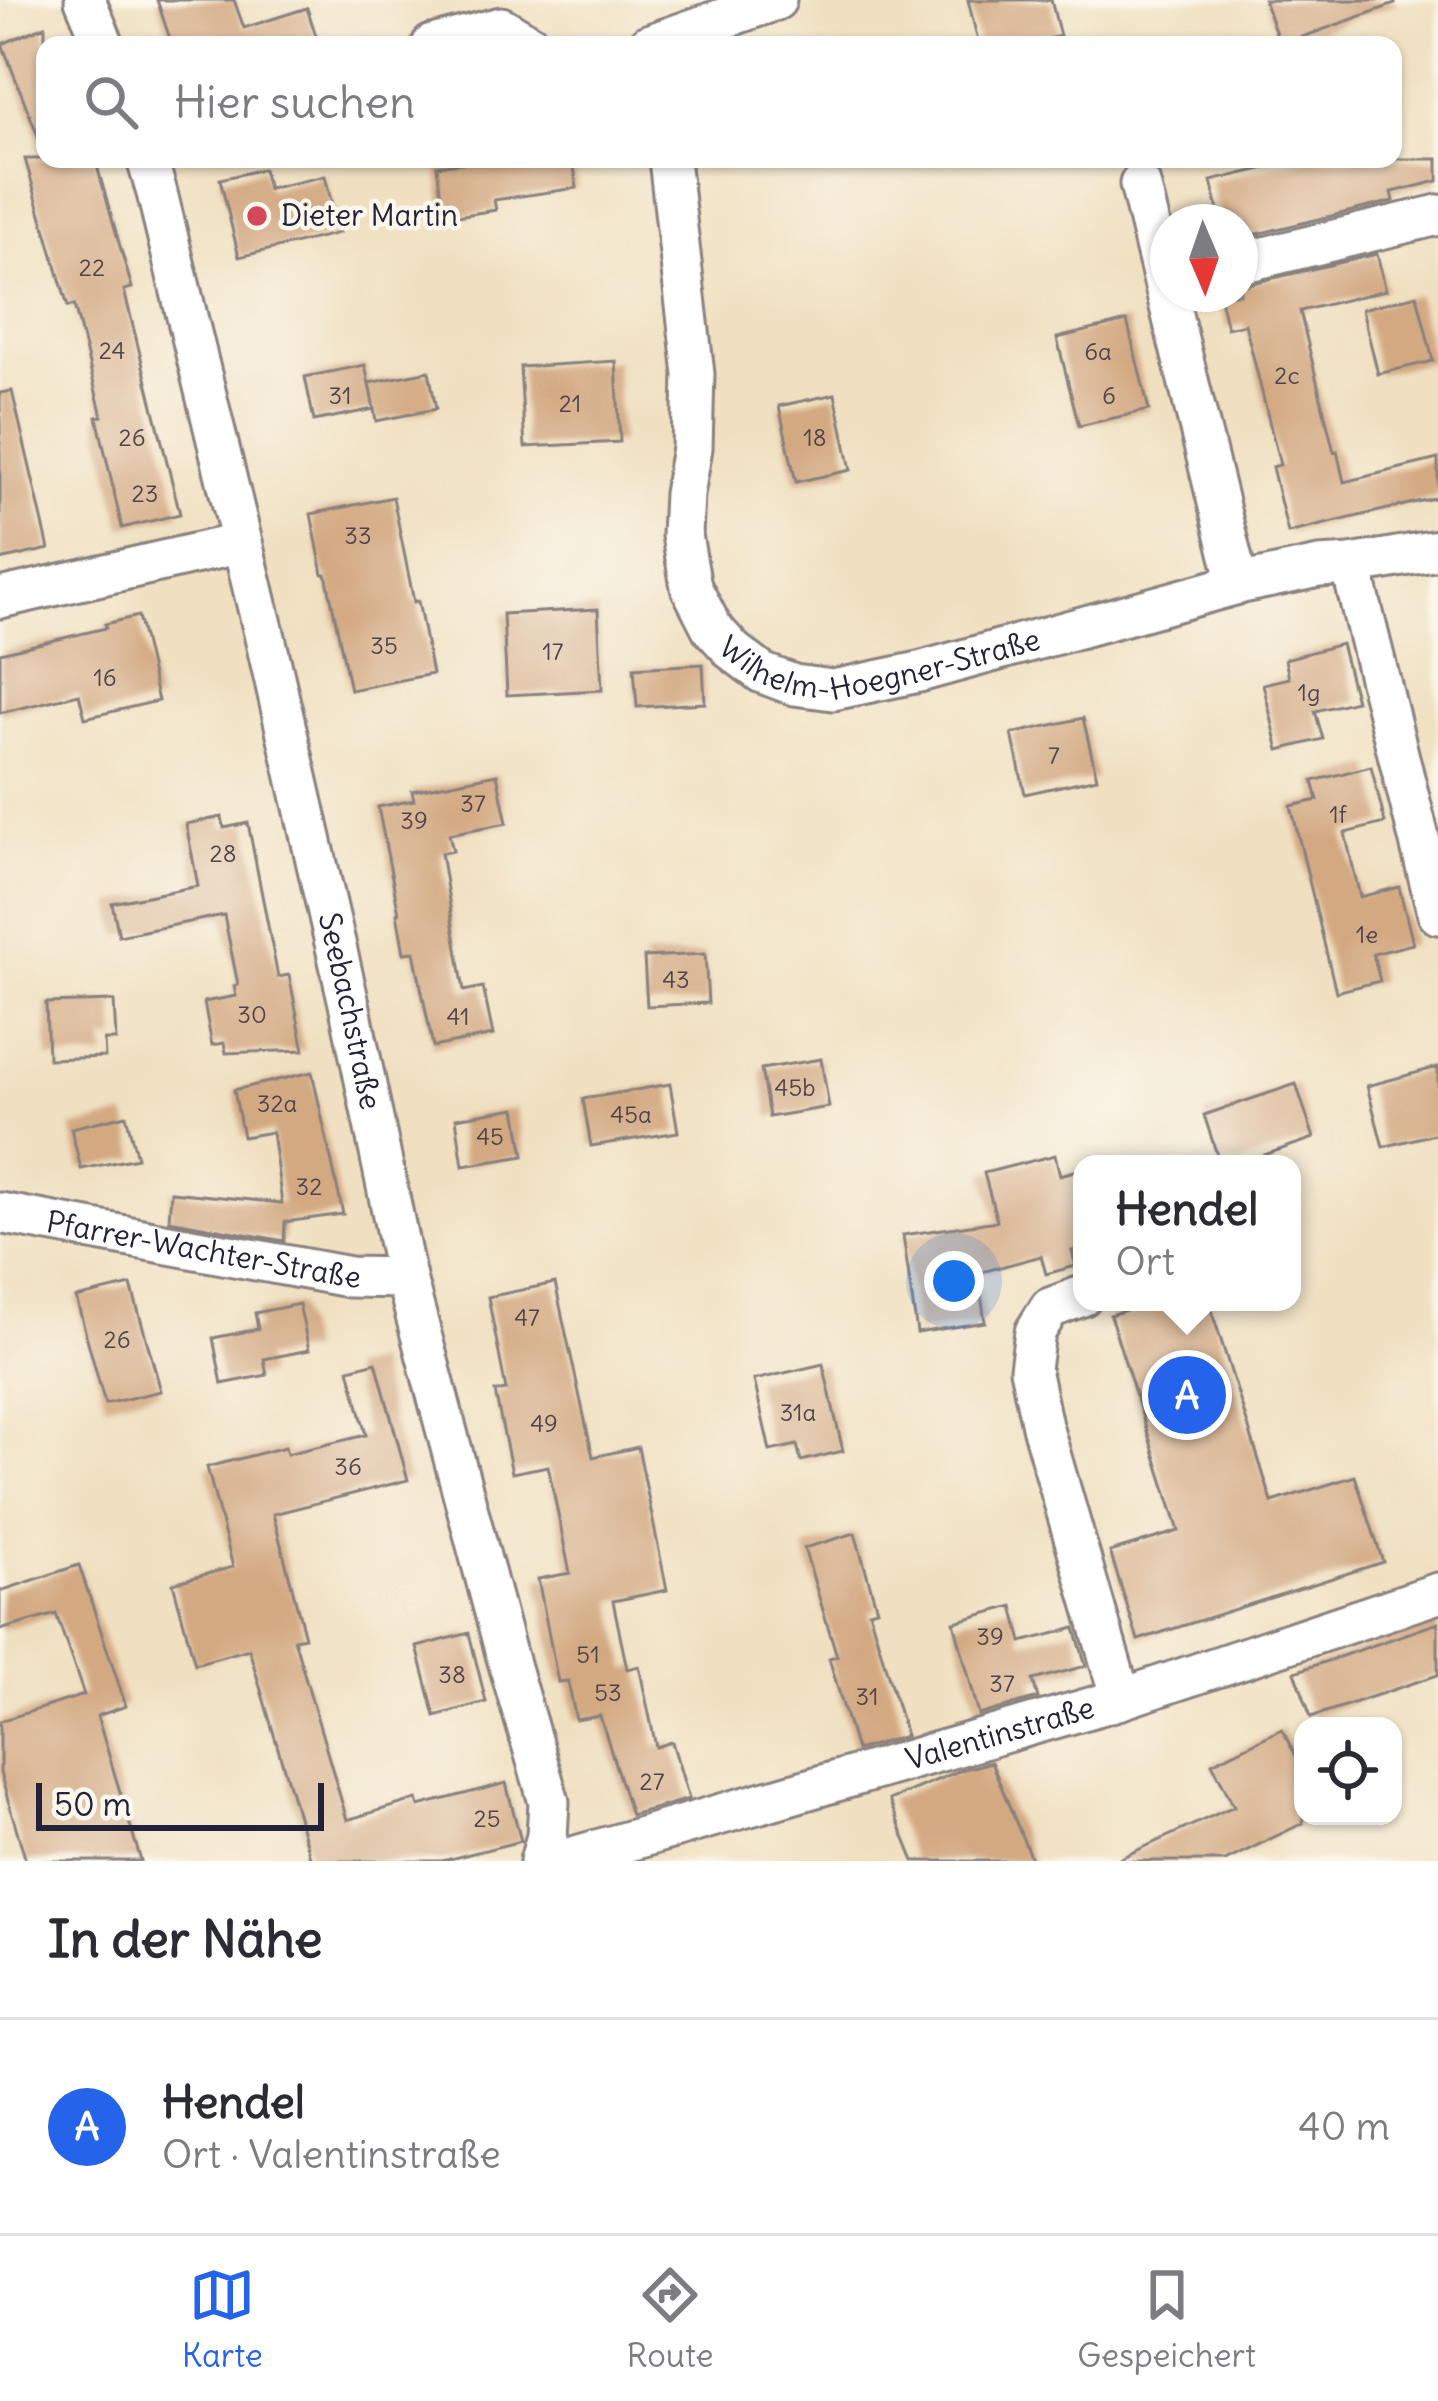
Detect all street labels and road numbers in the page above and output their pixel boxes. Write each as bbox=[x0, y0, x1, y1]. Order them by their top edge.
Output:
street label: Wilhelm-Hoegner-Straße bbox=[715, 611, 1051, 653]
street label: Seebachstraße bbox=[311, 909, 391, 1113]
street label: Pfarrer-Wachter-Straße bbox=[44, 1202, 361, 1295]
street label: Valentinstraße bbox=[901, 1688, 1098, 1778]

